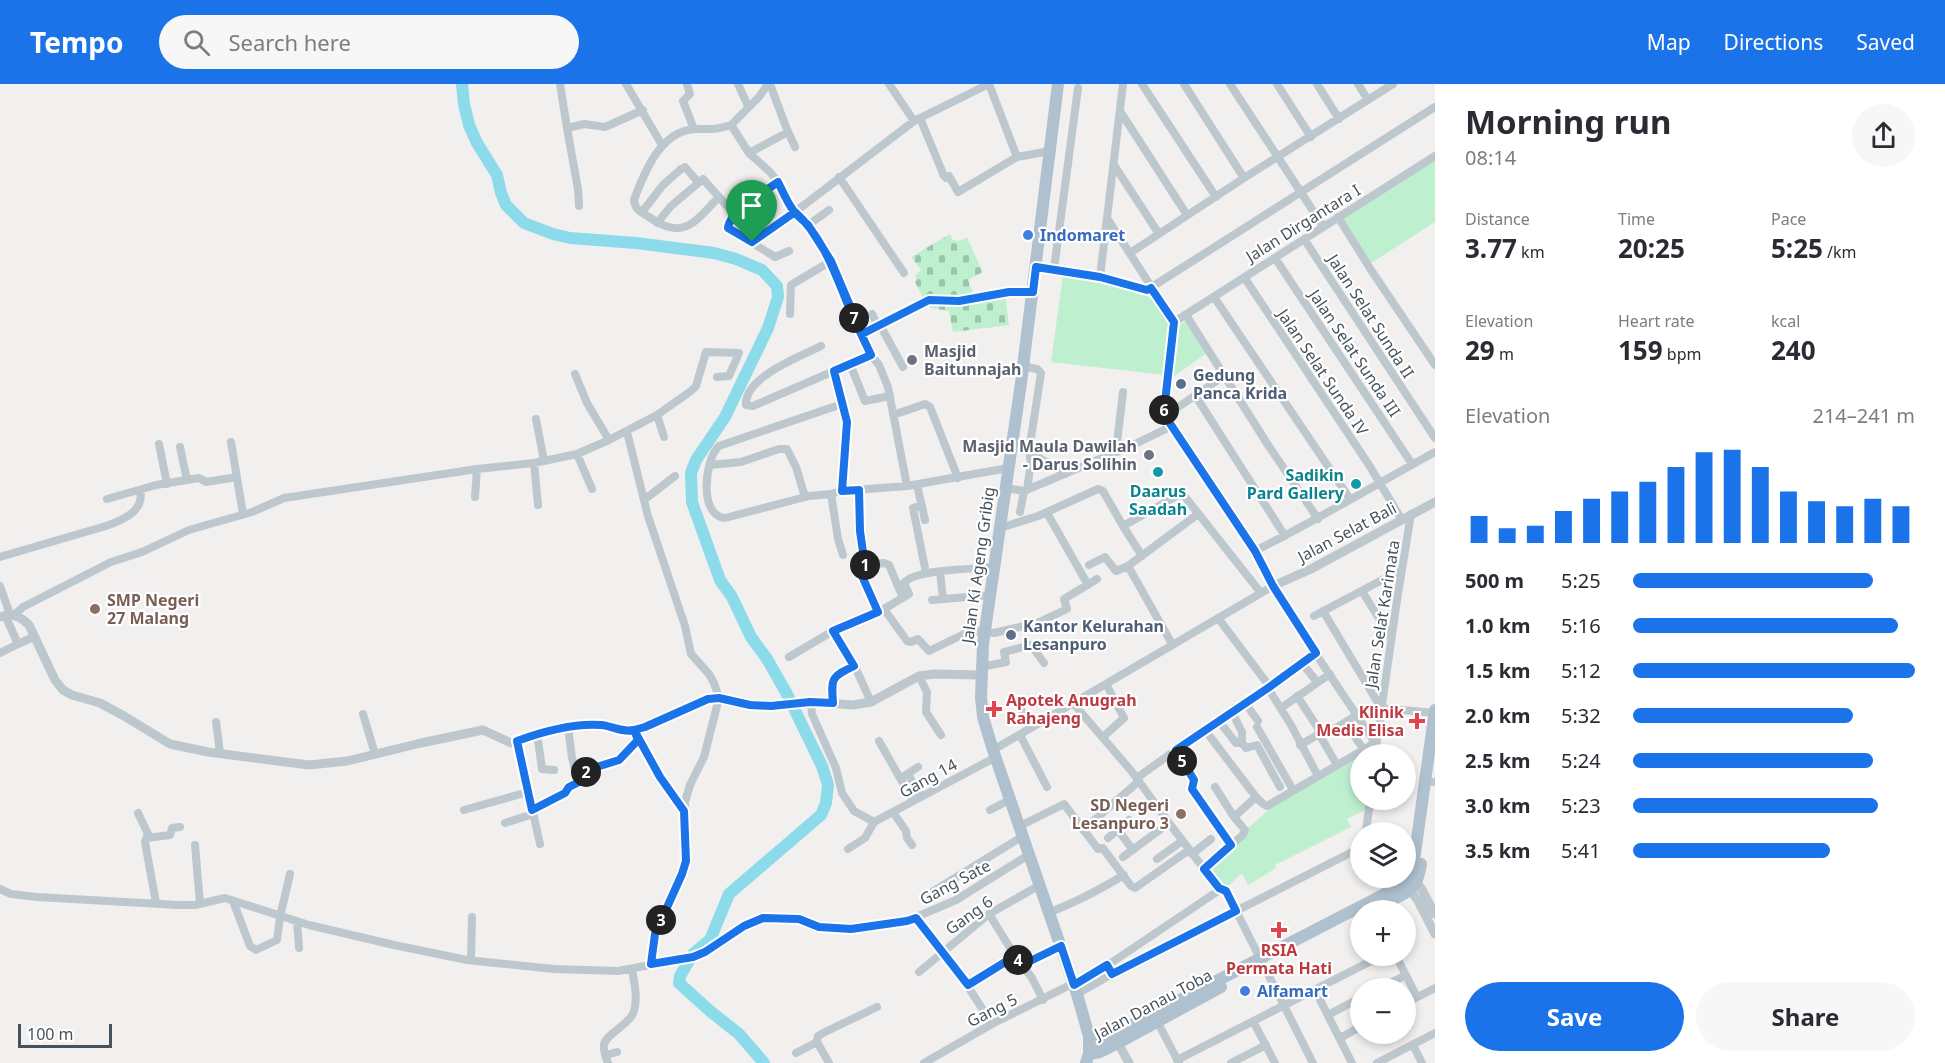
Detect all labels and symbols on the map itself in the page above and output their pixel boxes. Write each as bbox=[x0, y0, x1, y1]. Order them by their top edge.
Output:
street label: Jalan Dirgantara I bbox=[1240, 179, 1364, 268]
pin bbox=[726, 180, 777, 242]
place label: Indomaret bbox=[1040, 224, 1125, 246]
marker: Indomaret bbox=[1021, 228, 1035, 242]
street label: Jalan Selat Sunda II bbox=[1322, 248, 1419, 382]
street label: Jalan Selat Sunda III bbox=[1303, 283, 1406, 421]
pin: 7 bbox=[839, 303, 869, 333]
street label: Jalan Selat Sunda IV bbox=[1271, 303, 1374, 440]
place label: Masjid Baitunnajah bbox=[924, 340, 1022, 380]
marker: Masjid Baitunnajah bbox=[905, 353, 919, 367]
place label: Gedung Panca Krida bbox=[1193, 364, 1287, 404]
marker: Gedung Panca Krida bbox=[1174, 377, 1188, 391]
pin: 6 bbox=[1149, 395, 1179, 425]
place label: Masjid Maula Dawilah - Darus Solihin bbox=[962, 435, 1137, 475]
marker: Masjid Maula Dawilah - Darus Solihin bbox=[1142, 448, 1156, 462]
place label: Sadikin Pard Gallery bbox=[1247, 464, 1345, 504]
marker: Daarus Saadah bbox=[1151, 465, 1165, 479]
marker: Sadikin Pard Gallery bbox=[1349, 477, 1363, 491]
place label: Daarus Saadah bbox=[1129, 480, 1187, 520]
street label: Jalan Ki Ageng Gribig bbox=[956, 485, 1000, 647]
street label: Jalan Selat Bali bbox=[1292, 497, 1400, 568]
street label: Jalan Selat Karimata bbox=[1359, 538, 1405, 692]
pin: 1 bbox=[850, 550, 880, 580]
place label: SMP Negeri 27 Malang bbox=[107, 589, 199, 629]
marker: SMP Negeri 27 Malang bbox=[88, 602, 102, 616]
place label: Kantor Kelurahan Lesanpuro bbox=[1023, 615, 1164, 655]
marker: Kantor Kelurahan Lesanpuro bbox=[1004, 628, 1018, 642]
place label: Apotek Anugrah Rahajeng bbox=[1006, 689, 1137, 729]
place label: Klinik Medis Elisa bbox=[1316, 701, 1404, 741]
marker: Apotek Anugrah Rahajeng bbox=[987, 702, 1001, 716]
marker: Klinik Medis Elisa bbox=[1408, 712, 1426, 730]
pin: 5 bbox=[1167, 746, 1197, 776]
street label: Gang 14 bbox=[895, 753, 961, 803]
pin: 2 bbox=[571, 757, 601, 787]
place label: SD Negeri Lesanpuro 3 bbox=[1072, 794, 1169, 834]
marker: SD Negeri Lesanpuro 3 bbox=[1174, 807, 1188, 821]
street label: Gang Sate bbox=[916, 854, 994, 910]
street label: Gang 6 bbox=[941, 890, 997, 940]
pin: 3 bbox=[646, 905, 676, 935]
marker: RSIA Permata Hati bbox=[1270, 921, 1288, 939]
place label: RSIA Permata Hati bbox=[1226, 939, 1332, 979]
pin: 4 bbox=[1003, 945, 1033, 975]
street label: Jalan Danau Toba bbox=[1089, 964, 1216, 1045]
place label: Alfamart bbox=[1257, 980, 1328, 1002]
marker: Alfamart bbox=[1238, 984, 1252, 998]
street label: Gang 5 bbox=[963, 988, 1021, 1032]
scale bar bbox=[18, 1021, 112, 1048]

